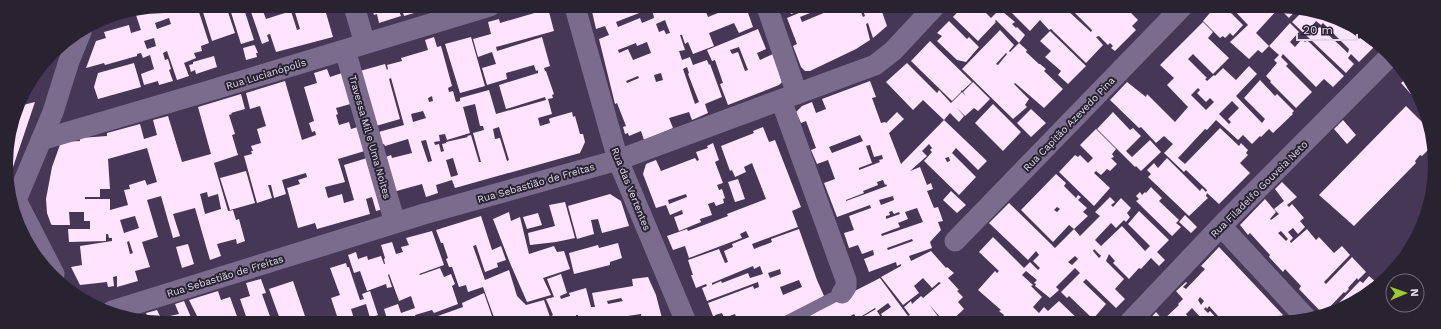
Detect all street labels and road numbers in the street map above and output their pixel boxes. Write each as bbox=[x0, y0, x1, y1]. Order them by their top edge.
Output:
street label: Rua Lucianópolis bbox=[225, 57, 307, 91]
street label: Travessa Mil e Uma Noites bbox=[347, 74, 393, 200]
street label: Rua Capitão Azevedo Pina bbox=[1021, 74, 1117, 173]
street label: Rua Filadelfo Gouveia Neto bbox=[1208, 138, 1310, 240]
street label: Rua das Vertentes bbox=[609, 146, 653, 232]
street label: Rua Sebastião de Freitas bbox=[476, 161, 596, 205]
street label: Rua Sebastião de Freitas bbox=[165, 253, 285, 299]

